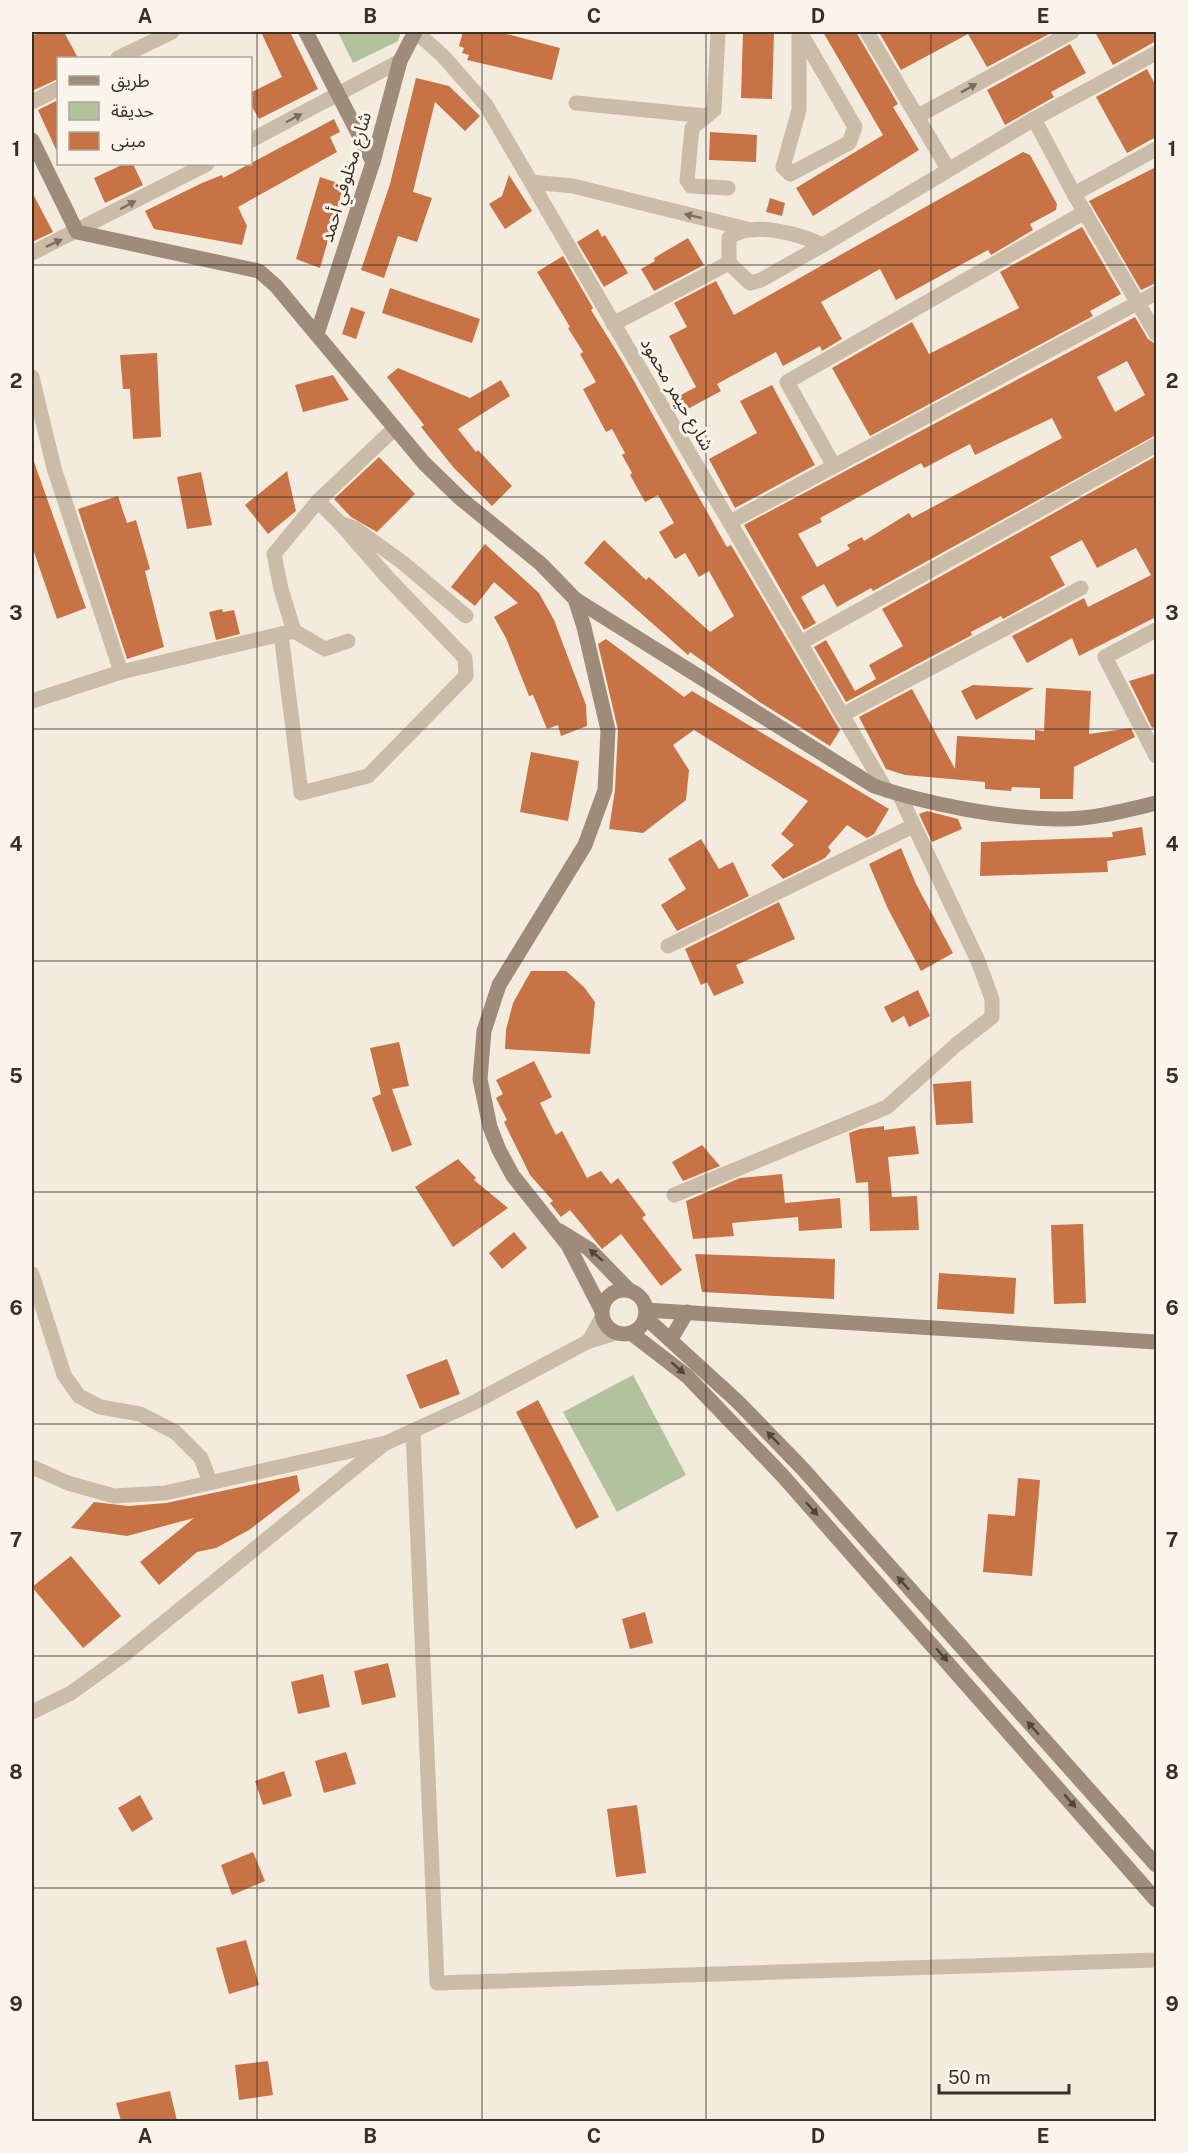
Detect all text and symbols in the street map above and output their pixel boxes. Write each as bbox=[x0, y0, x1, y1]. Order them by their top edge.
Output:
text: A bbox=[138, 4, 152, 28]
text: B bbox=[363, 4, 377, 28]
text: C bbox=[587, 4, 601, 28]
text: D bbox=[811, 4, 825, 28]
text: E bbox=[1037, 4, 1049, 28]
legend bbox=[57, 57, 252, 165]
text: طريق bbox=[111, 70, 150, 92]
one-way arrow bbox=[961, 83, 978, 93]
text: حديقة bbox=[111, 100, 154, 121]
street label: شارع مخلوفي أحمد bbox=[316, 109, 379, 246]
one-way arrow bbox=[285, 113, 302, 123]
text: مبنى bbox=[111, 130, 146, 152]
text: 1 bbox=[12, 137, 20, 161]
text: 1 bbox=[1168, 137, 1176, 161]
one-way arrow bbox=[120, 200, 137, 210]
one-way arrow bbox=[684, 210, 702, 220]
one-way arrow bbox=[46, 238, 63, 247]
street label: شارع حيمر محمود bbox=[633, 333, 718, 456]
text: 2 bbox=[10, 369, 22, 393]
text: 2 bbox=[1166, 369, 1178, 393]
text: 3 bbox=[9, 601, 23, 625]
text: 3 bbox=[1165, 601, 1179, 625]
text: 4 bbox=[9, 832, 23, 856]
text: 4 bbox=[1165, 832, 1179, 856]
text: 5 bbox=[9, 1064, 23, 1088]
text: 5 bbox=[1165, 1064, 1179, 1088]
one-way arrow bbox=[589, 1249, 604, 1262]
text: 6 bbox=[9, 1296, 23, 1320]
text: 6 bbox=[1165, 1296, 1179, 1320]
one-way arrow bbox=[670, 1361, 686, 1374]
one-way arrow bbox=[766, 1431, 780, 1445]
one-way arrow bbox=[805, 1501, 818, 1516]
text: 7 bbox=[10, 1528, 22, 1552]
text: 7 bbox=[1166, 1528, 1178, 1552]
one-way arrow bbox=[896, 1575, 910, 1590]
one-way arrow bbox=[935, 1647, 948, 1663]
one-way arrow bbox=[1027, 1721, 1040, 1736]
text: 8 bbox=[9, 1760, 23, 1784]
text: 8 bbox=[1165, 1760, 1179, 1784]
one-way arrow bbox=[1063, 1794, 1077, 1809]
text: 9 bbox=[9, 1992, 23, 2016]
text: 9 bbox=[1165, 1992, 1179, 2016]
scale bar bbox=[939, 2057, 1070, 2095]
text: 50 m bbox=[948, 2067, 991, 2088]
text: A bbox=[138, 2124, 152, 2148]
text: B bbox=[363, 2124, 377, 2148]
text: C bbox=[587, 2124, 601, 2148]
text: D bbox=[811, 2124, 825, 2148]
text: E bbox=[1037, 2124, 1049, 2148]

